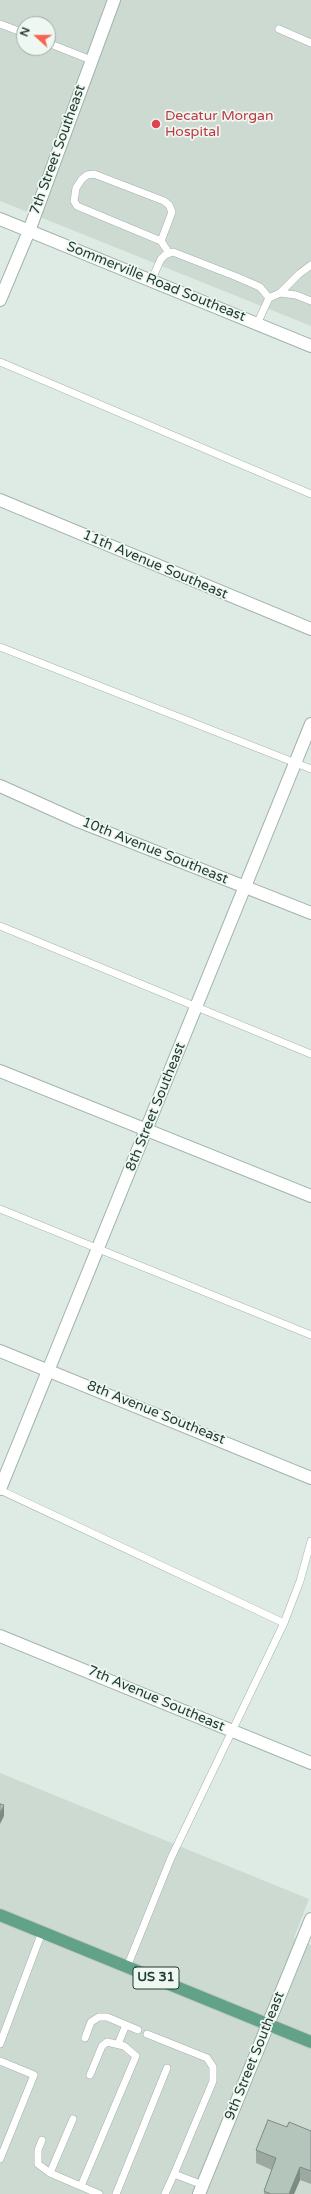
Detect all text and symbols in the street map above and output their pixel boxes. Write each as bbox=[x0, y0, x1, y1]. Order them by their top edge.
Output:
north arrow bbox=[16, 16, 56, 56]
text: N bbox=[18, 25, 33, 38]
street label: 7th Street Southeast bbox=[27, 83, 89, 217]
place label: Decatur Morgan Hospital bbox=[165, 108, 273, 140]
marker: Decatur Morgan Hospital bbox=[150, 118, 162, 130]
street label: Sommerville Road Southeast bbox=[64, 238, 248, 326]
street label: 11th Avenue Southeast bbox=[80, 527, 230, 603]
street label: 10th Avenue Southeast bbox=[79, 814, 231, 888]
street label: 8th Street Southeast bbox=[122, 1040, 190, 1174]
street label: 8th Avenue Southeast bbox=[85, 1378, 227, 1448]
street label: 7th Avenue Southeast bbox=[85, 1662, 227, 1736]
road number: US 31 bbox=[133, 1967, 179, 1989]
street label: 9th Street Southeast bbox=[221, 1989, 289, 2123]

